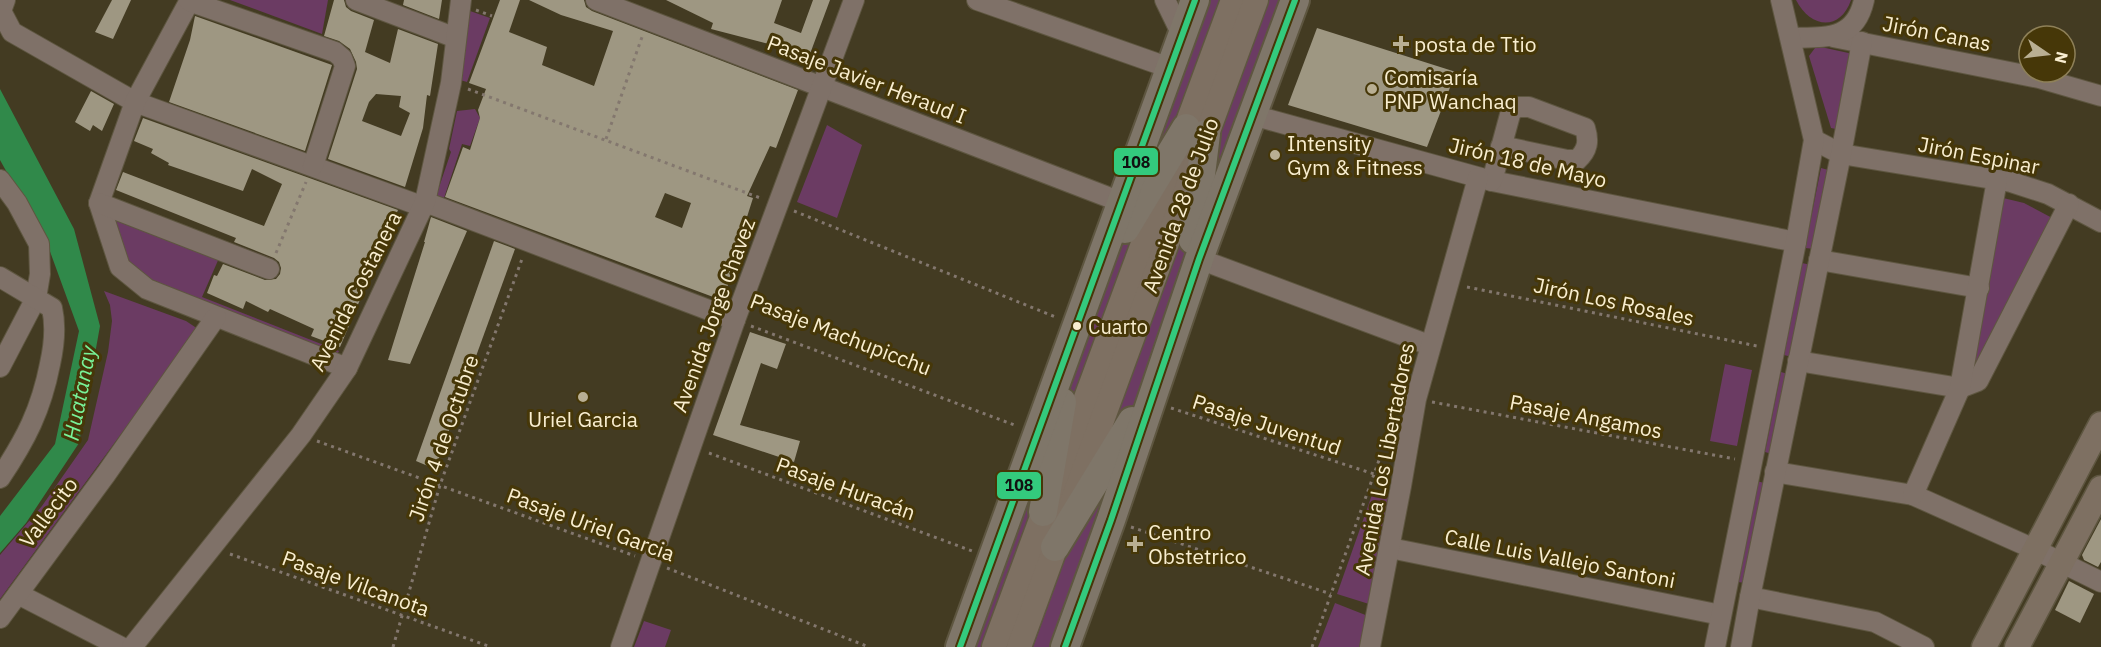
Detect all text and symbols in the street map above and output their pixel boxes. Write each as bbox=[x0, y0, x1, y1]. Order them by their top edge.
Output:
street label: Jirón Canas bbox=[1880, 9, 1994, 57]
north arrow bbox=[2017, 24, 2077, 84]
street label: Pasaje Javier Heraud I bbox=[763, 28, 971, 130]
place label: posta de Ttio bbox=[1414, 30, 1537, 58]
marker: posta de Ttio bbox=[1392, 35, 1410, 53]
text: N bbox=[2050, 50, 2073, 66]
place label: Comisaría PNP Wanchaq bbox=[1384, 63, 1517, 115]
marker: Comisaría PNP Wanchaq bbox=[1365, 82, 1379, 96]
street label: Avenida 28 de Julio bbox=[1135, 114, 1225, 296]
place label: Intensity Gym & Fitness bbox=[1287, 129, 1423, 181]
street label: Jirón 18 de Mayo bbox=[1446, 130, 1610, 194]
street label: Jirón Espinar bbox=[1916, 130, 2042, 181]
line badge: 108 bbox=[1113, 147, 1159, 176]
marker: Intensity Gym & Fitness bbox=[1268, 148, 1282, 162]
text: 108 bbox=[1122, 152, 1150, 172]
street label: Avenida Costanera bbox=[303, 206, 407, 376]
street label: Avenida Jorge Chavez bbox=[665, 214, 761, 416]
street label: Jirón Los Rosales bbox=[1531, 270, 1697, 332]
street label: Pasaje Machupicchu bbox=[746, 287, 936, 381]
place label: Cuarto bbox=[1088, 313, 1148, 340]
marker: Cuarto bbox=[1071, 320, 1083, 332]
street label: Avenida Los Libertadores bbox=[1348, 340, 1420, 578]
water label: Huatanay bbox=[56, 342, 103, 443]
street label: Jirón 4 de Octubre bbox=[401, 351, 485, 525]
street label: Pasaje Juventud bbox=[1189, 387, 1345, 461]
street label: Pasaje Angamos bbox=[1507, 387, 1665, 445]
marker: Uriel Garcia bbox=[576, 390, 590, 404]
place label: Uriel Garcia bbox=[528, 405, 638, 433]
street label: Pasaje Huracán bbox=[773, 450, 919, 526]
street label: Vallecito bbox=[12, 471, 84, 553]
line badge: 108 bbox=[996, 471, 1042, 500]
text: 108 bbox=[1005, 475, 1033, 495]
street label: Pasaje Uriel Garcia bbox=[503, 481, 679, 567]
place label: Centro Obstetrico bbox=[1148, 518, 1246, 570]
street label: Calle Luis Vallejo Santoni bbox=[1442, 522, 1678, 594]
marker: Centro Obstetrico bbox=[1126, 535, 1144, 553]
street label: Pasaje Vilcanota bbox=[279, 543, 433, 623]

